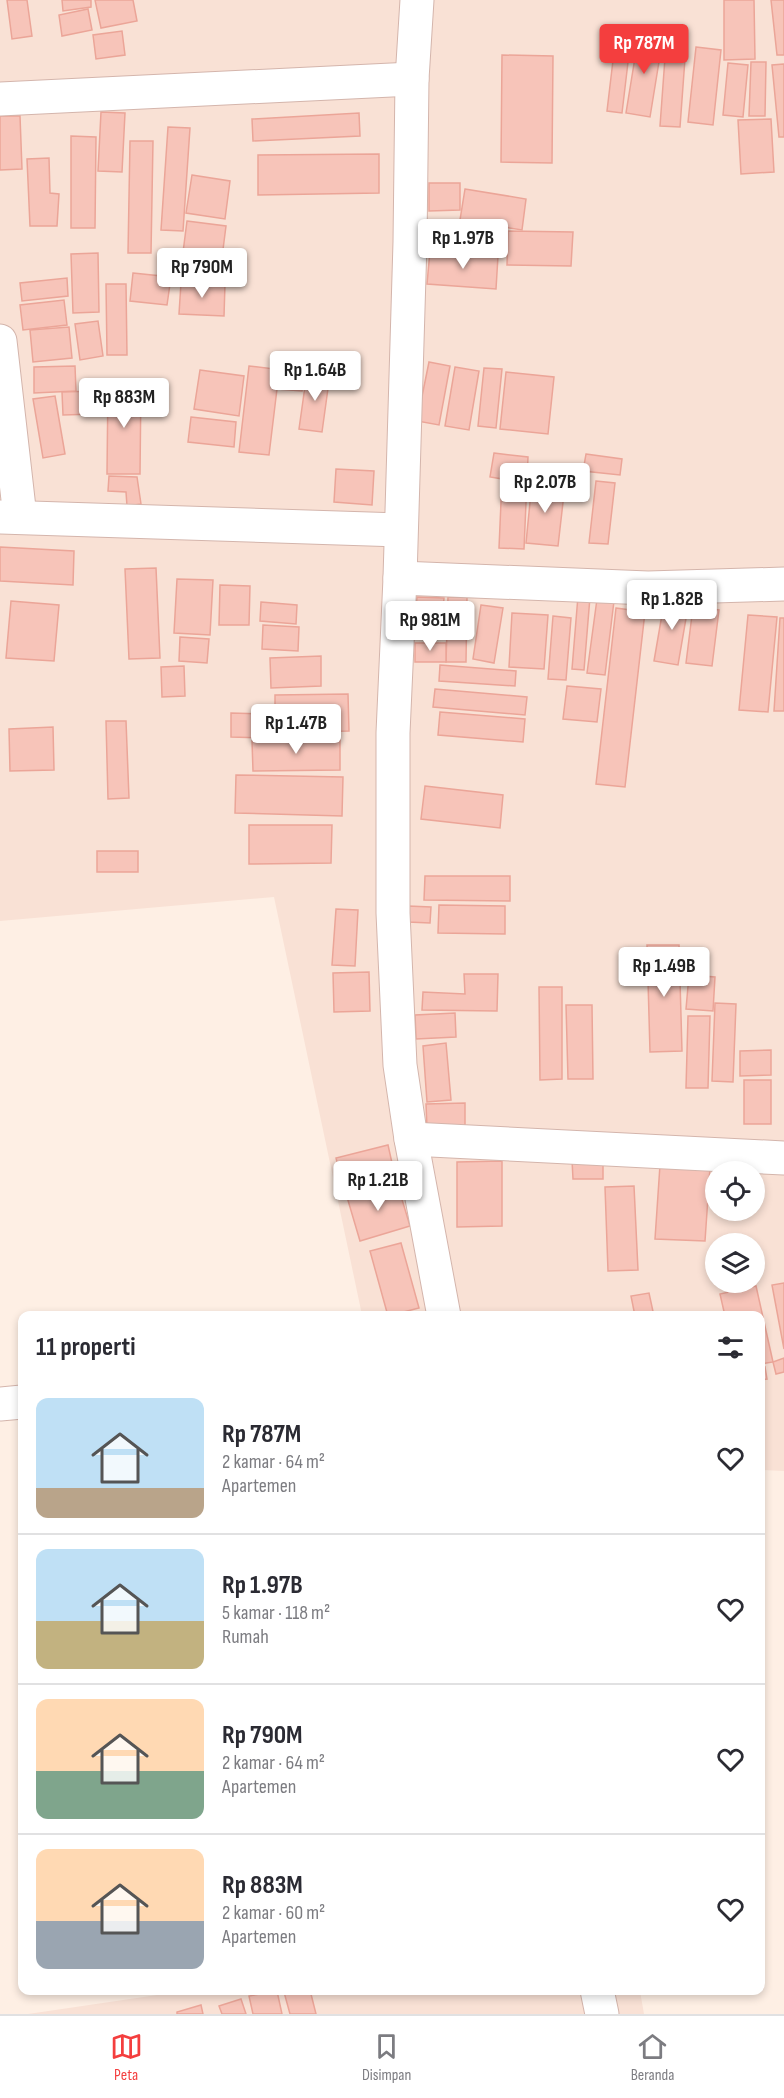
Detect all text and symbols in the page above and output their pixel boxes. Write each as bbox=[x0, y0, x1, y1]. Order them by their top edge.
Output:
pin: Rp 787M bbox=[589, 24, 699, 75]
text: Rp 787M bbox=[614, 31, 674, 55]
pin: Rp 1.97B bbox=[401, 219, 525, 270]
text: Rp 1.97B bbox=[432, 226, 494, 250]
pin: Rp 790M bbox=[147, 248, 257, 299]
text: Rp 790M bbox=[171, 255, 233, 279]
pin: Rp 1.64B bbox=[253, 351, 377, 402]
text: Rp 1.64B bbox=[284, 358, 346, 382]
pin: Rp 883M bbox=[69, 378, 179, 429]
text: Rp 883M bbox=[93, 385, 155, 409]
pin: Rp 2.07B bbox=[483, 463, 607, 514]
text: Rp 2.07B bbox=[514, 470, 576, 494]
pin: Rp 1.82B bbox=[610, 580, 734, 631]
text: Rp 1.82B bbox=[641, 587, 703, 611]
pin: Rp 981M bbox=[375, 601, 485, 652]
text: Rp 981M bbox=[400, 608, 461, 632]
pin: Rp 1.47B bbox=[234, 704, 358, 755]
text: Rp 1.47B bbox=[265, 711, 327, 735]
pin: Rp 1.49B bbox=[602, 947, 726, 998]
text: Rp 1.49B bbox=[633, 954, 695, 978]
pin: Rp 1.21B bbox=[316, 1161, 440, 1212]
map controls bbox=[705, 1161, 765, 1293]
button: locate bbox=[705, 1161, 765, 1221]
text: Rp 1.21B bbox=[347, 1168, 409, 1192]
button: layers bbox=[705, 1233, 765, 1293]
icon: filters bbox=[714, 1331, 747, 1364]
text: 11 properti bbox=[36, 1332, 135, 1363]
text: Rp 787M bbox=[222, 1419, 301, 1450]
icon: home bbox=[84, 1422, 156, 1494]
icon: heart bbox=[714, 1442, 747, 1475]
text: 2 kamar · 64 m² bbox=[222, 1450, 325, 1474]
text: Apartemen bbox=[222, 1474, 296, 1498]
text: Rp 1.97B bbox=[222, 1570, 303, 1601]
icon: home bbox=[84, 1573, 156, 1645]
icon: heart bbox=[714, 1593, 747, 1626]
text: 5 kamar · 118 m² bbox=[222, 1601, 330, 1625]
text: Rumah bbox=[222, 1625, 269, 1649]
text: Rp 790M bbox=[222, 1720, 303, 1751]
icon: home bbox=[84, 1723, 156, 1795]
icon: heart bbox=[714, 1743, 747, 1776]
text: 2 kamar · 64 m² bbox=[222, 1751, 325, 1775]
text: Apartemen bbox=[222, 1775, 296, 1799]
text: Rp 883M bbox=[222, 1870, 303, 1901]
icon: home bbox=[84, 1873, 156, 1945]
icon: heart bbox=[714, 1893, 747, 1926]
text: 2 kamar · 60 m² bbox=[222, 1901, 325, 1925]
text: Apartemen bbox=[222, 1925, 296, 1949]
tab: Peta bbox=[110, 2030, 143, 2085]
tab: Disimpan bbox=[362, 2030, 411, 2085]
tab: Beranda bbox=[631, 2030, 674, 2085]

